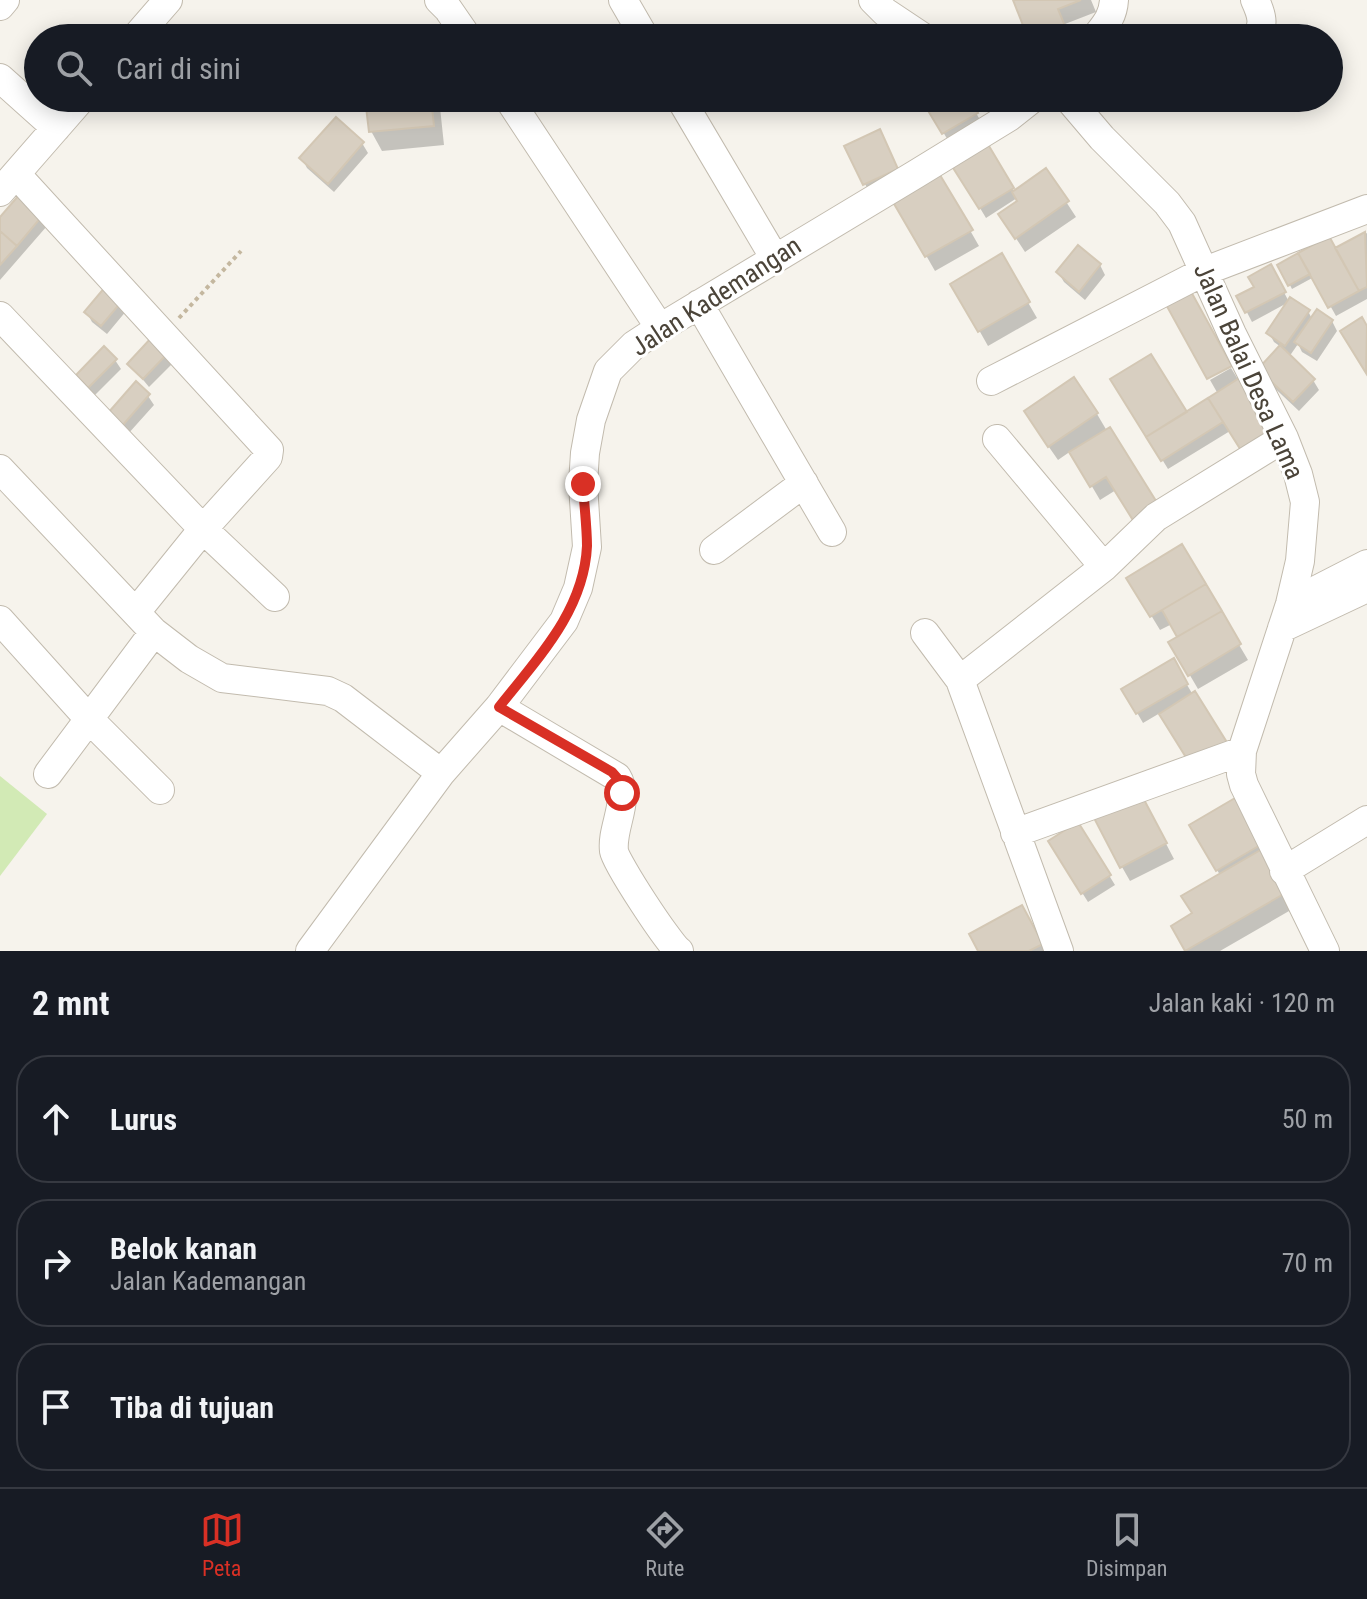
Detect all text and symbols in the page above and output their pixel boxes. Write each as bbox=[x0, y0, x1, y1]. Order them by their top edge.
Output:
search box bbox=[24, 24, 1343, 112]
icon: search bbox=[52, 46, 96, 90]
text: Cari di sini bbox=[116, 51, 241, 86]
street label: Jalan Kademangan bbox=[626, 230, 806, 362]
street label: Jalan Balai Desa Lama bbox=[1188, 258, 1310, 484]
route end bbox=[565, 466, 601, 502]
route start bbox=[604, 775, 640, 811]
text: 2 mnt bbox=[32, 983, 109, 1023]
text: Jalan kaki · 120 m bbox=[1149, 988, 1335, 1018]
icon: ahead bbox=[34, 1097, 78, 1141]
text: Lurus bbox=[110, 1102, 177, 1137]
text: 50 m bbox=[1282, 1104, 1333, 1134]
text: Belok kanan bbox=[110, 1231, 257, 1266]
icon: right bbox=[34, 1241, 78, 1285]
text: 70 m bbox=[1282, 1248, 1333, 1278]
text: Jalan Kademangan bbox=[110, 1266, 306, 1296]
icon: arrive bbox=[34, 1385, 78, 1429]
text: Tiba di tujuan bbox=[110, 1390, 274, 1425]
tab: Peta bbox=[200, 1508, 244, 1581]
tab: Rute bbox=[643, 1508, 687, 1581]
tab: Disimpan bbox=[1086, 1508, 1167, 1581]

